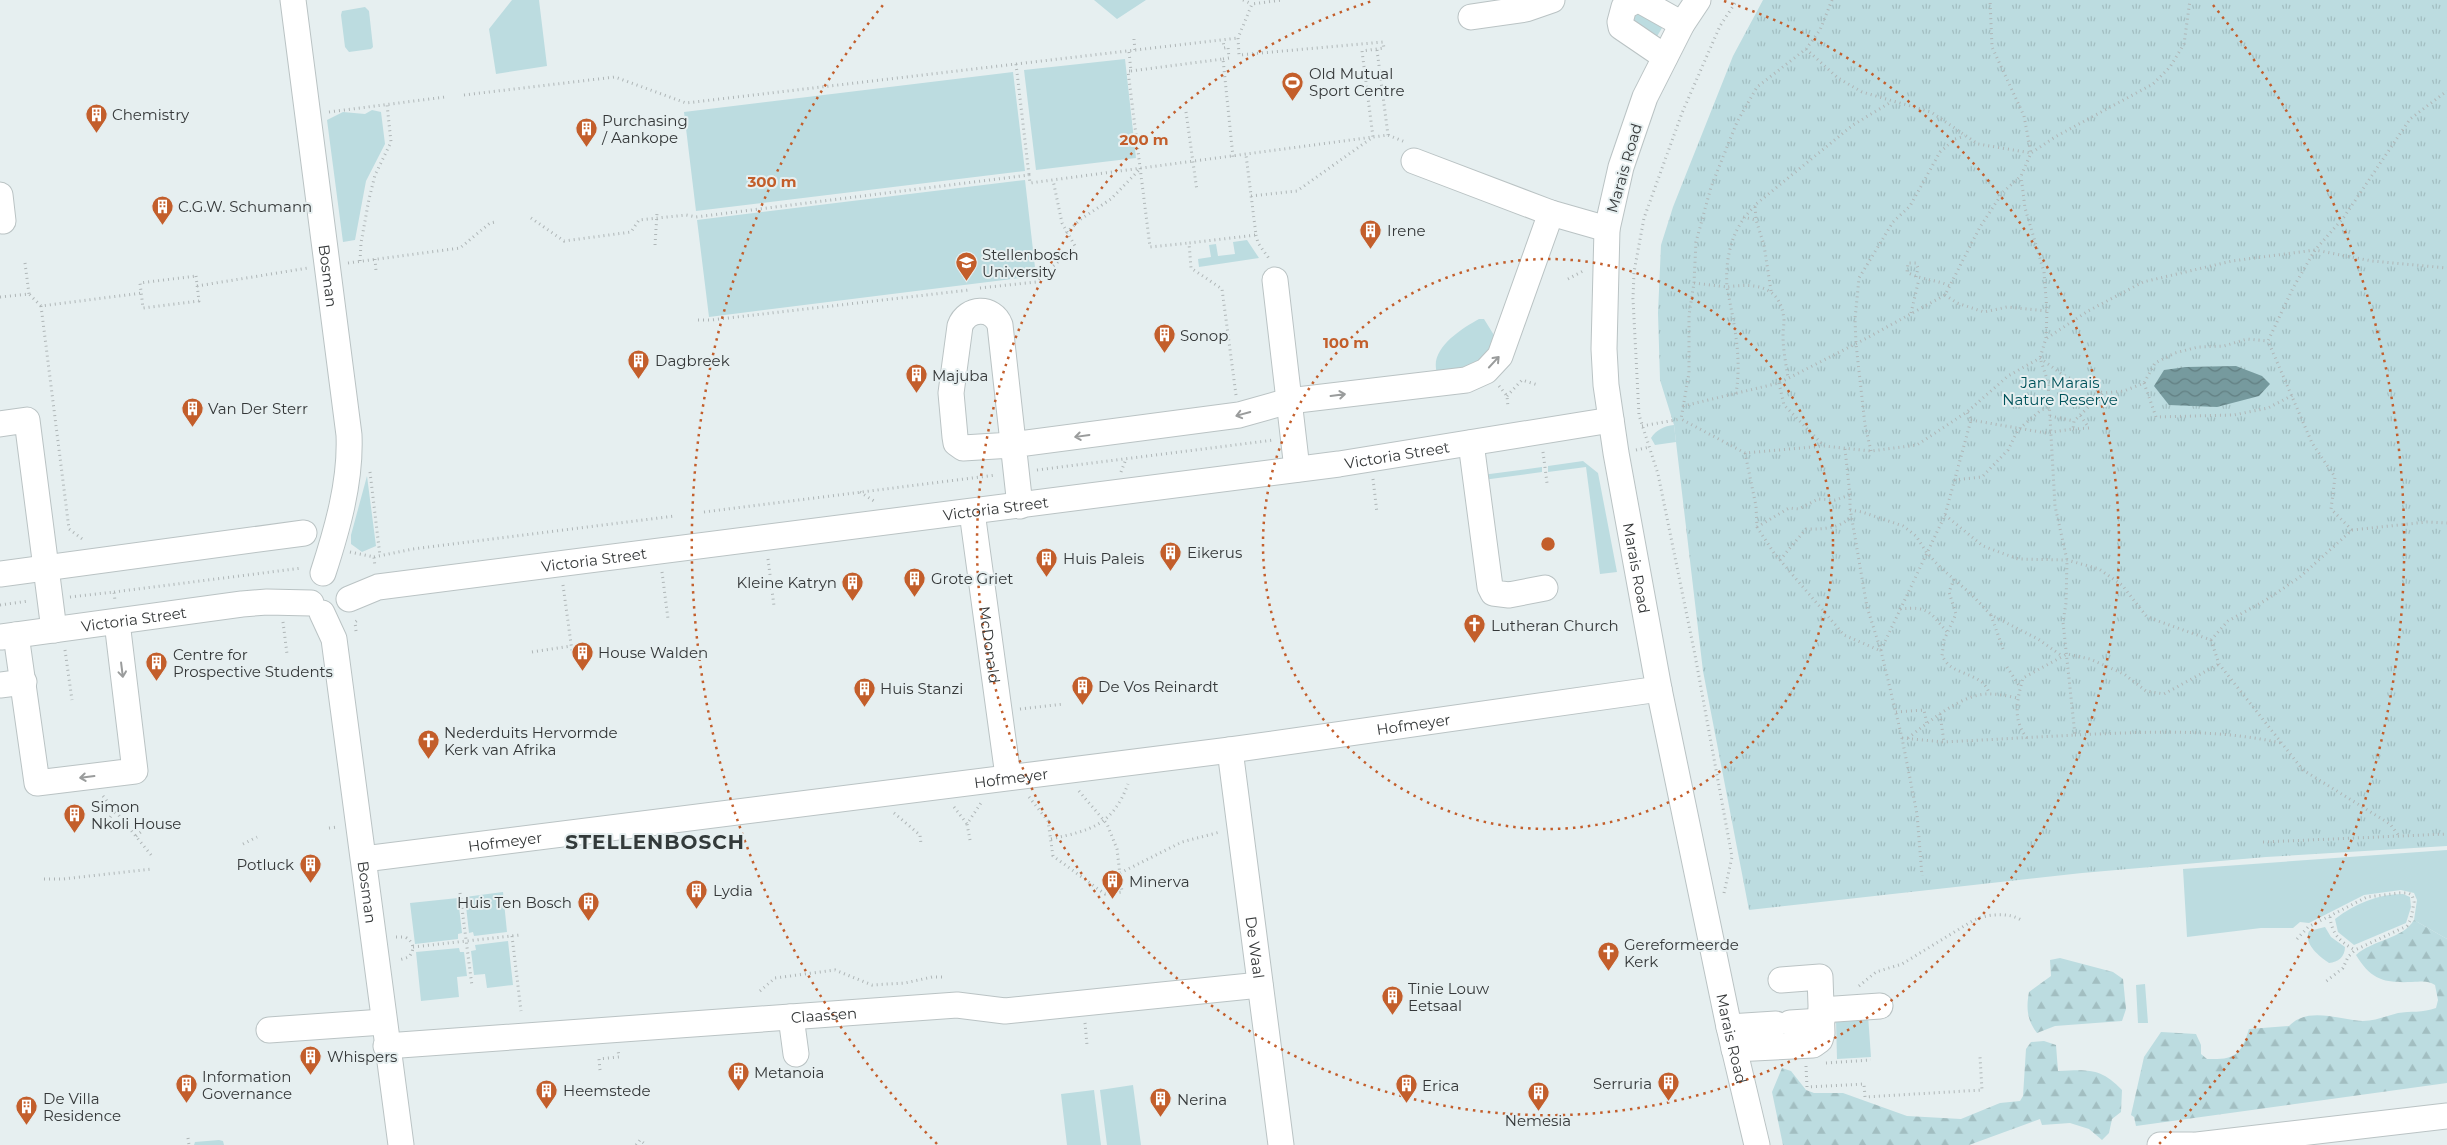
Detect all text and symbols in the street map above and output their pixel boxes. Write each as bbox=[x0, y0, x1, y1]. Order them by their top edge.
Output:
place label: Old Mutual Sport Centre bbox=[1309, 64, 1405, 100]
sports icon: Old Mutual Sport Centre bbox=[1281, 70, 1305, 101]
building icon: Chemistry bbox=[84, 102, 108, 133]
place label: Chemistry bbox=[112, 105, 190, 124]
place label: Purchasing / Aankope bbox=[601, 111, 688, 147]
building icon: Purchasing / Aankope bbox=[574, 117, 598, 148]
street label: Marais Road bbox=[1602, 121, 1646, 215]
text: 200 m bbox=[1119, 130, 1169, 149]
text: 300 m bbox=[746, 172, 797, 191]
building icon: C.G.W. Schumann bbox=[150, 194, 174, 225]
place label: C.G.W. Schumann bbox=[178, 197, 312, 216]
building icon: Irene bbox=[1359, 218, 1383, 249]
place label: Irene bbox=[1387, 221, 1426, 240]
street label: Bosman bbox=[315, 243, 342, 308]
place label: Stellenbosch University bbox=[982, 245, 1079, 281]
school or university icon: Stellenbosch University bbox=[954, 251, 978, 282]
building icon: Sonop bbox=[1152, 323, 1176, 354]
place label: Sonop bbox=[1180, 326, 1228, 345]
text: 100 m bbox=[1323, 333, 1369, 352]
building icon: Dagbreek bbox=[627, 348, 651, 379]
place label: Dagbreek bbox=[655, 351, 730, 370]
one-way arrow bbox=[1488, 356, 1500, 368]
building icon: Majuba bbox=[904, 363, 928, 394]
place label: Majuba bbox=[932, 366, 988, 385]
park label: Jan Marais Nature Reserve bbox=[2002, 373, 2118, 409]
one-way arrow bbox=[1330, 390, 1346, 400]
building icon: Van Der Sterr bbox=[180, 396, 204, 427]
place label: Van Der Sterr bbox=[208, 399, 308, 418]
one-way arrow bbox=[1235, 409, 1251, 419]
one-way arrow bbox=[1074, 431, 1090, 441]
street label: Victoria Street bbox=[1343, 437, 1451, 472]
street label: Victoria Street bbox=[942, 492, 1049, 524]
street label: Marais Road bbox=[1619, 521, 1655, 615]
centre of rings bbox=[1539, 535, 1557, 553]
building icon: Eikerus bbox=[1159, 540, 1183, 571]
street label: Victoria Street bbox=[540, 543, 648, 576]
place label: Eikerus bbox=[1187, 543, 1242, 562]
building icon: Huis Paleis bbox=[1035, 546, 1059, 577]
place label: Huis Paleis bbox=[1063, 549, 1144, 568]
building icon: Grote Griet bbox=[903, 566, 927, 597]
place label: Grote Griet bbox=[931, 569, 1013, 588]
building icon: Kleine Katryn bbox=[841, 570, 865, 601]
place label: Kleine Katryn bbox=[736, 573, 837, 592]
street label: Victoria Street bbox=[80, 602, 188, 635]
street label: McDonald bbox=[975, 605, 1005, 685]
church icon: Lutheran Church bbox=[1463, 613, 1487, 644]
place label: Lutheran Church bbox=[1491, 616, 1619, 635]
building icon: House Walden bbox=[570, 640, 594, 671]
place label: House Walden bbox=[598, 643, 708, 662]
place label: Centre for Prospective Students bbox=[173, 645, 333, 681]
building icon: Centre for Prospective Students bbox=[145, 651, 169, 682]
one-way arrow bbox=[117, 662, 127, 678]
building icon: De Vos Reinardt bbox=[1070, 674, 1094, 705]
building icon: Huis Stanzi bbox=[852, 676, 876, 707]
place label: De Vos Reinardt bbox=[1098, 677, 1219, 696]
place label: Huis Stanzi bbox=[880, 679, 963, 698]
street label: Hofmeyer bbox=[1375, 709, 1452, 739]
place label: Nederduits Hervormde Kerk van Afrika bbox=[444, 723, 618, 759]
church icon: Nederduits Hervormde Kerk van Afrika bbox=[416, 729, 440, 760]
street label: Hofmeyer bbox=[973, 763, 1049, 792]
one-way arrow bbox=[79, 772, 95, 782]
place label: Simon Nkoli House bbox=[91, 797, 181, 833]
building icon: Simon Nkoli House bbox=[63, 803, 87, 834]
street label: Hofmeyer bbox=[467, 827, 543, 855]
district label: STELLENBOSCH bbox=[565, 830, 745, 854]
building icon: Potluck bbox=[298, 852, 322, 883]
place label: Potluck bbox=[237, 855, 294, 874]
street label: Bosman bbox=[354, 860, 381, 925]
building icon: Minerva bbox=[1101, 869, 1125, 900]
place label: Minerva bbox=[1129, 872, 1190, 891]
building icon: Lydia bbox=[685, 878, 709, 909]
place label: Lydia bbox=[713, 881, 753, 900]
building icon: Huis Ten Bosch bbox=[576, 890, 600, 921]
place label: Huis Ten Bosch bbox=[457, 893, 572, 912]
street label: De Waal bbox=[1242, 915, 1269, 980]
place label: Gereformeerde Kerk bbox=[1624, 935, 1739, 971]
church icon: Gereformeerde Kerk bbox=[1596, 941, 1620, 972]
place label: Tinie Louw Eetsaal bbox=[1408, 979, 1490, 1015]
building icon: Tinie Louw Eetsaal bbox=[1380, 985, 1404, 1016]
street label: Marais Road bbox=[1713, 992, 1752, 1086]
street label: Claassen bbox=[790, 1003, 858, 1026]
building icon: Whispers bbox=[299, 1044, 323, 1075]
place label: Whispers bbox=[327, 1047, 397, 1066]
building icon: Metanoia bbox=[726, 1060, 750, 1091]
place label: Metanoia bbox=[754, 1063, 824, 1082]
place label: Information Governance bbox=[202, 1067, 292, 1103]
building icon: Serruria bbox=[1656, 1071, 1680, 1102]
building icon: Information Governance bbox=[174, 1073, 198, 1104]
building icon: Erica bbox=[1394, 1073, 1418, 1104]
place label: Serruria bbox=[1593, 1074, 1652, 1093]
place label: Erica bbox=[1422, 1076, 1459, 1095]
building icon: Heemstede bbox=[535, 1078, 559, 1109]
building icon: Nemesia bbox=[1526, 1080, 1550, 1111]
place label: Heemstede bbox=[563, 1081, 651, 1100]
building icon: Nerina bbox=[1149, 1087, 1173, 1118]
place label: De Villa Residence bbox=[43, 1089, 121, 1125]
place label: Nerina bbox=[1177, 1090, 1227, 1109]
building icon: De Villa Residence bbox=[15, 1095, 39, 1126]
place label: Nemesia bbox=[1505, 1111, 1571, 1130]

